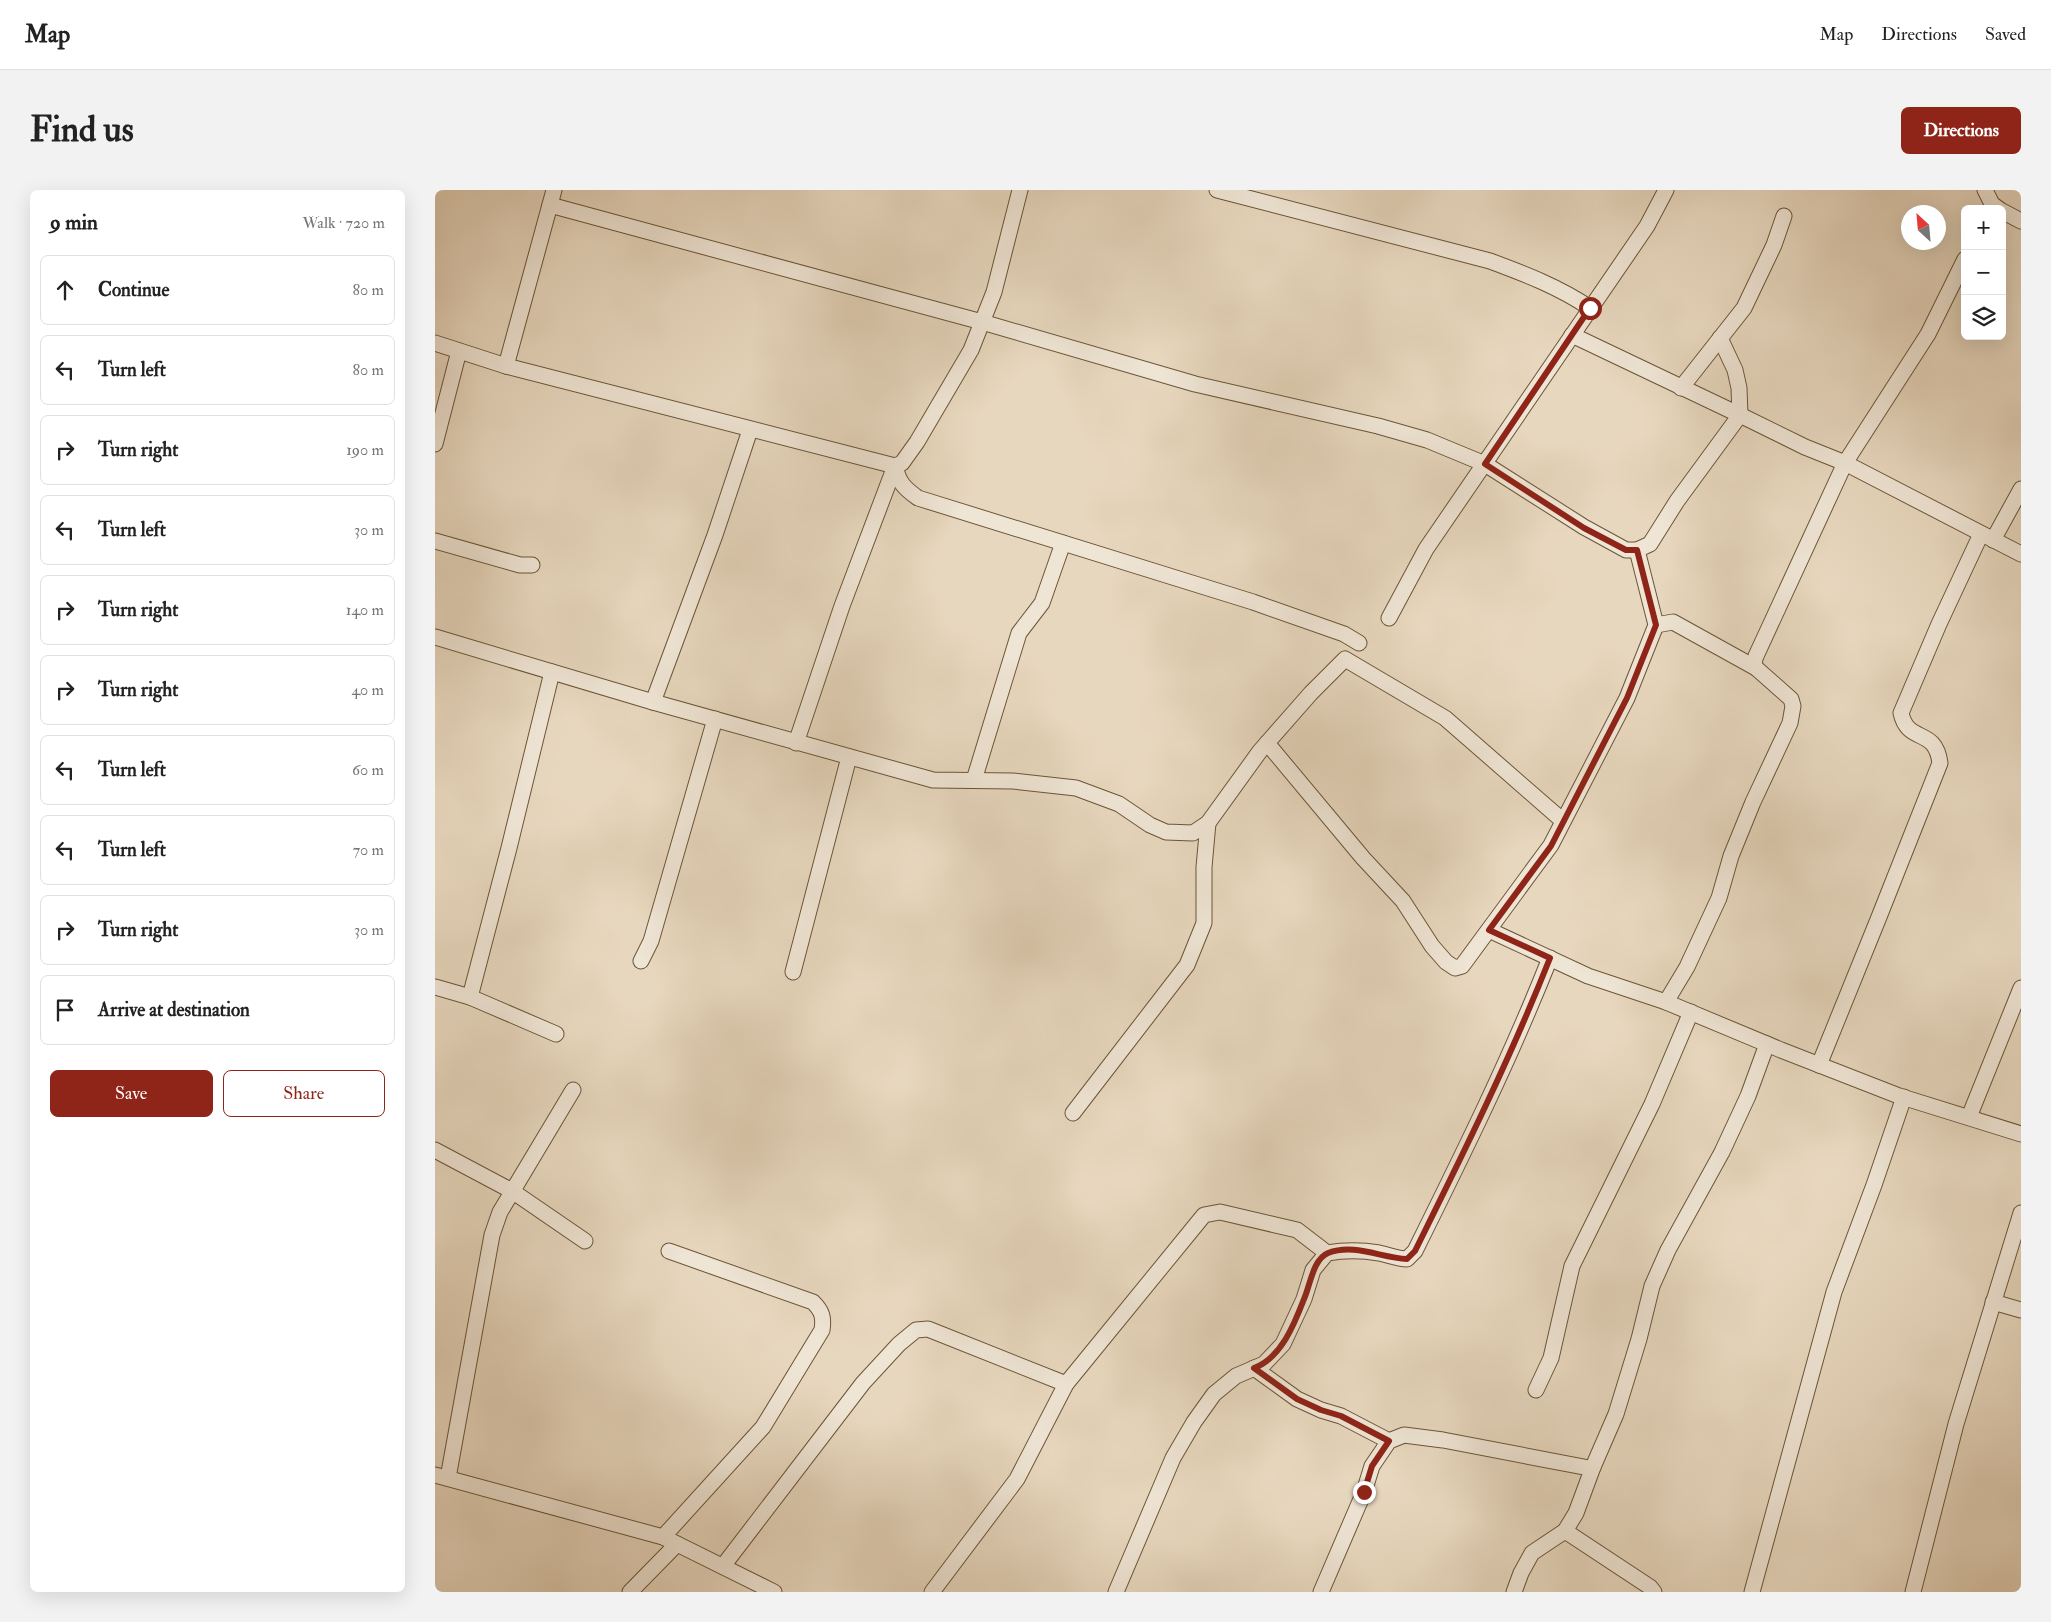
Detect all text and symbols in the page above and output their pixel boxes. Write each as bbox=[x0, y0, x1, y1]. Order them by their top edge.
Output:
text: Map bbox=[25, 19, 70, 50]
text: Map bbox=[1820, 23, 1853, 46]
text: Directions bbox=[1881, 23, 1957, 46]
text: Saved bbox=[1985, 23, 2026, 46]
button: Directions bbox=[1901, 107, 2021, 154]
text: Find us bbox=[30, 108, 134, 152]
north arrow bbox=[1901, 205, 1946, 250]
map controls bbox=[1961, 205, 2006, 340]
button: + bbox=[1961, 205, 2006, 250]
text: 9 min bbox=[50, 209, 98, 236]
text: Walk · 720 m bbox=[302, 213, 385, 233]
button: − bbox=[1961, 250, 2006, 295]
icon: ahead bbox=[51, 276, 79, 304]
text: Continue bbox=[98, 278, 169, 302]
text: 80 m bbox=[353, 280, 384, 300]
button: layers bbox=[1961, 295, 2006, 340]
route start bbox=[1579, 297, 1602, 320]
icon: left bbox=[51, 356, 79, 384]
text: Turn left bbox=[98, 358, 166, 382]
text: 80 m bbox=[353, 360, 384, 380]
icon: right bbox=[51, 436, 79, 464]
text: Turn right bbox=[98, 438, 178, 462]
text: 190 m bbox=[346, 440, 384, 460]
icon: left bbox=[51, 516, 79, 544]
text: Turn left bbox=[98, 518, 166, 542]
text: 30 m bbox=[354, 520, 384, 540]
icon: right bbox=[51, 596, 79, 624]
text: Turn right bbox=[98, 598, 178, 622]
text: 140 m bbox=[346, 600, 384, 620]
icon: right bbox=[51, 676, 79, 704]
text: Turn right bbox=[98, 678, 178, 702]
text: 40 m bbox=[351, 680, 384, 700]
icon: left bbox=[51, 756, 79, 784]
text: Turn left bbox=[98, 758, 166, 782]
text: 60 m bbox=[352, 760, 384, 780]
icon: left bbox=[51, 836, 79, 864]
text: Turn left bbox=[98, 838, 166, 862]
text: 70 m bbox=[353, 840, 384, 860]
icon: right bbox=[51, 916, 79, 944]
text: Turn right bbox=[98, 918, 178, 942]
text: 30 m bbox=[354, 920, 384, 940]
icon: arrive bbox=[51, 996, 79, 1024]
text: Arrive at destination bbox=[98, 998, 250, 1022]
button: Save bbox=[50, 1070, 213, 1117]
button: Share bbox=[223, 1070, 385, 1117]
route end bbox=[1353, 1481, 1376, 1504]

